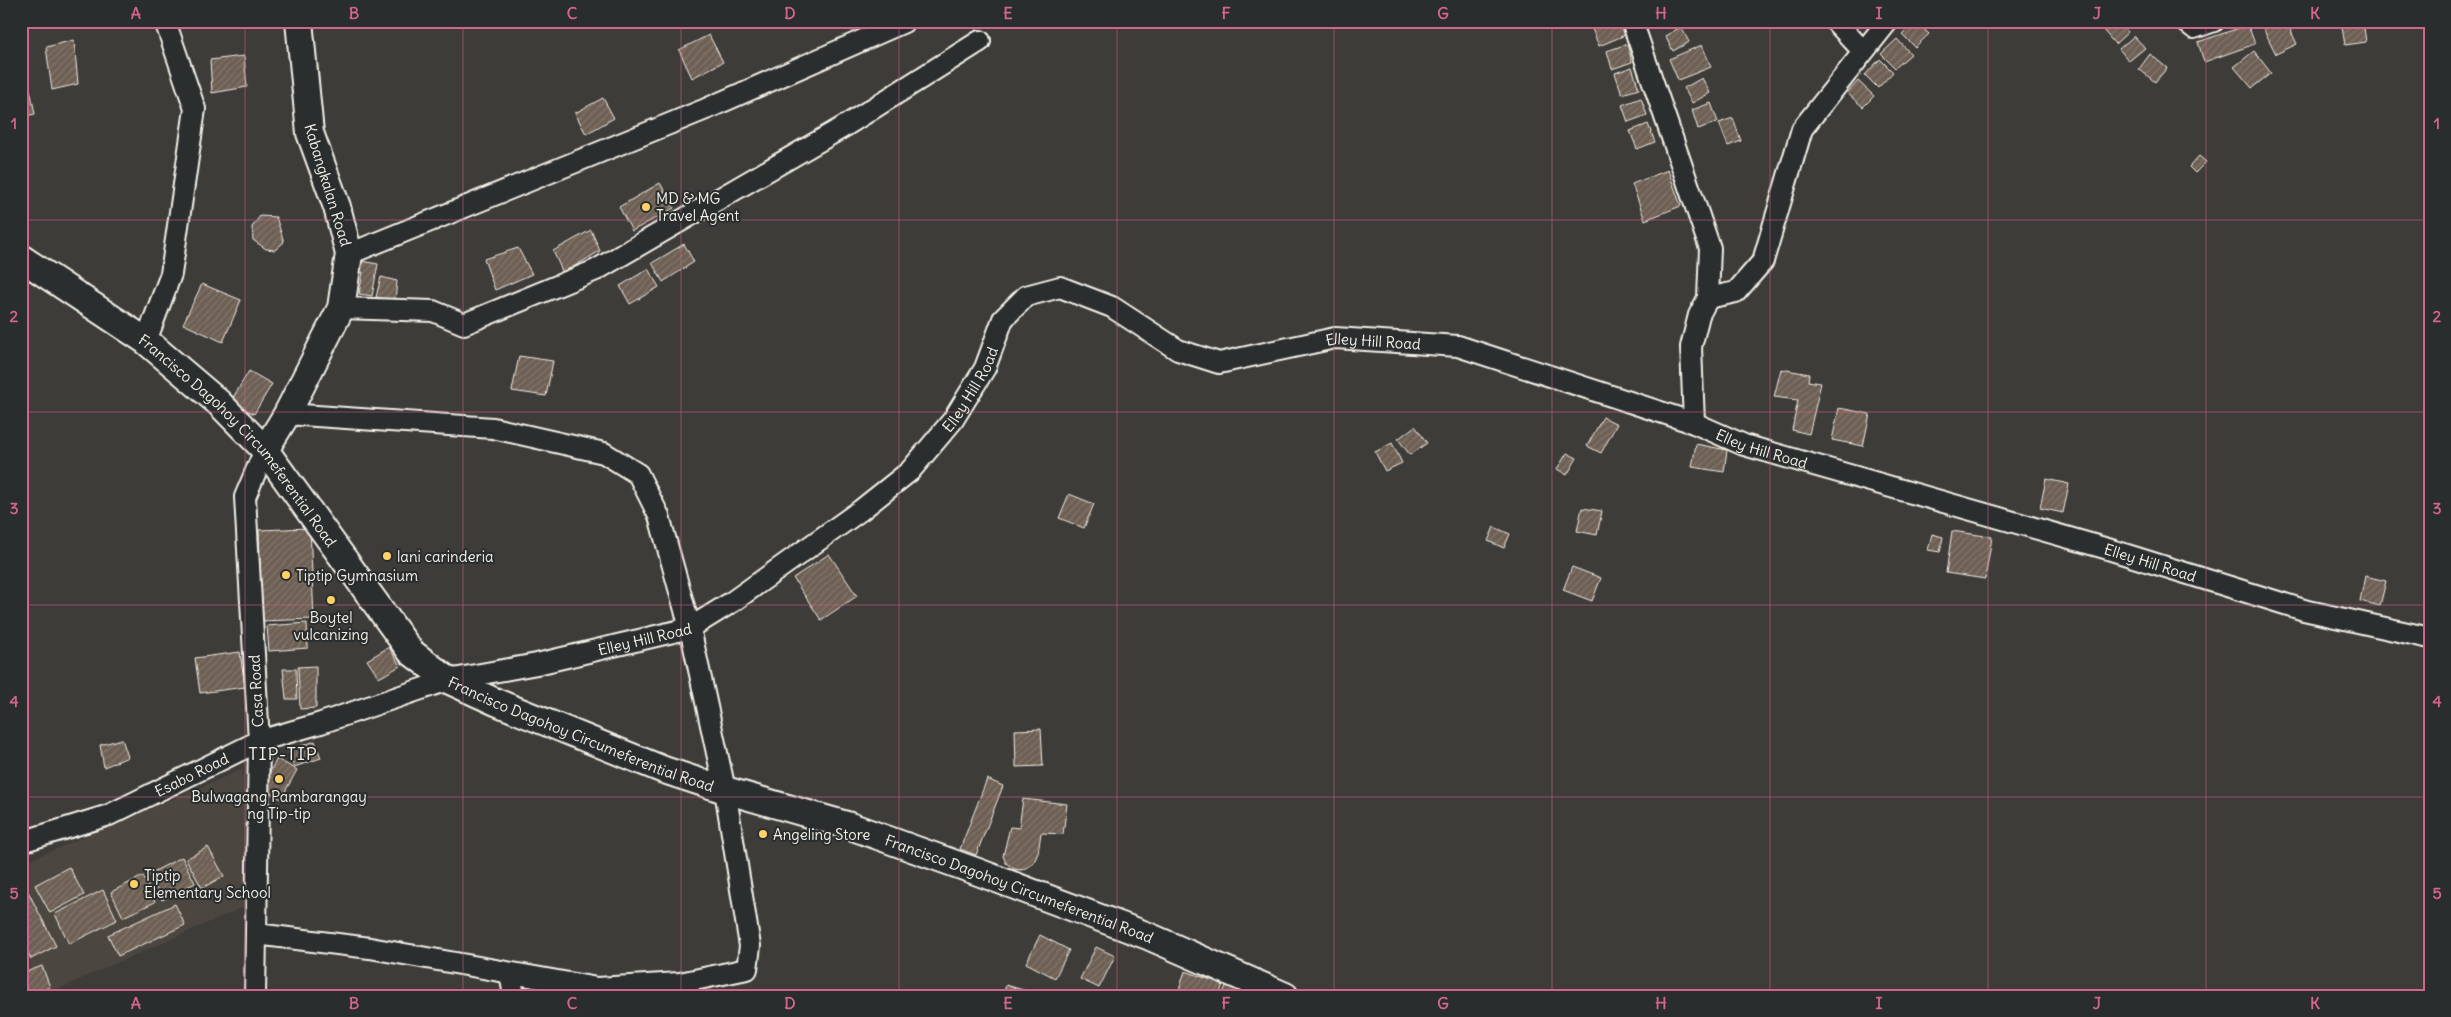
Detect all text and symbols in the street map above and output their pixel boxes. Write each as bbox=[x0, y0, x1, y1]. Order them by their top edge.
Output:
text: A bbox=[131, 3, 141, 23]
text: B bbox=[349, 3, 360, 23]
text: C bbox=[567, 3, 578, 23]
text: D bbox=[784, 3, 796, 23]
text: E bbox=[1003, 3, 1013, 23]
text: F bbox=[1221, 3, 1231, 23]
text: G bbox=[1437, 3, 1449, 23]
text: H bbox=[1655, 3, 1667, 23]
text: I bbox=[1876, 3, 1883, 23]
text: J bbox=[2093, 3, 2102, 23]
text: K bbox=[2310, 3, 2320, 23]
text: 1 bbox=[11, 113, 17, 133]
text: 1 bbox=[2434, 113, 2440, 133]
street label: Kabangkalan Road bbox=[300, 121, 356, 249]
place label: MD & MG Travel Agent bbox=[656, 189, 739, 225]
marker: MD & MG Travel Agent bbox=[640, 201, 652, 213]
text: 2 bbox=[10, 306, 19, 326]
text: 2 bbox=[2433, 306, 2442, 326]
street label: Elley Hill Road bbox=[1324, 328, 1421, 353]
street label: Francisco Dagohoy Circumeferential Road bbox=[135, 330, 341, 550]
street label: Elley Hill Road bbox=[938, 344, 1002, 436]
street label: Elley Hill Road bbox=[1713, 424, 1810, 472]
text: 3 bbox=[9, 498, 19, 518]
text: 3 bbox=[2432, 498, 2442, 518]
street label: Elley Hill Road bbox=[2102, 539, 2199, 586]
place label: lani carinderia bbox=[397, 547, 494, 566]
marker: lani carinderia bbox=[381, 550, 393, 562]
place label: Tiptip Gymnasium bbox=[296, 566, 418, 585]
marker: Tiptip Gymnasium bbox=[280, 569, 292, 581]
marker: Boytel vulcanizing bbox=[325, 594, 337, 606]
place label: Boytel vulcanizing bbox=[293, 608, 369, 644]
street label: Elley Hill Road bbox=[596, 618, 693, 659]
street label: Casa Road bbox=[245, 654, 267, 728]
street label: Francisco Dagohoy Circumeferential Road bbox=[445, 672, 717, 795]
text: 4 bbox=[9, 691, 19, 711]
text: 4 bbox=[2432, 691, 2442, 711]
district label: TIP-TIP bbox=[248, 742, 318, 765]
street label: Esabo Road bbox=[152, 748, 232, 800]
marker: Bulwagang Pambarangay ng Tip-tip bbox=[273, 773, 285, 785]
place label: Bulwagang Pambarangay ng Tip-tip bbox=[191, 787, 367, 823]
place label: Angeling Store bbox=[773, 825, 870, 844]
marker: Angeling Store bbox=[757, 828, 769, 840]
street label: Francisco Dagohoy Circumeferential Road bbox=[883, 830, 1157, 947]
place label: Tiptip Elementary School bbox=[144, 866, 271, 902]
marker: Tiptip Elementary School bbox=[128, 878, 140, 890]
text: 5 bbox=[9, 883, 19, 903]
text: 5 bbox=[2432, 883, 2442, 903]
text: A bbox=[131, 993, 141, 1013]
text: B bbox=[349, 993, 360, 1013]
text: C bbox=[567, 993, 578, 1013]
text: D bbox=[784, 993, 796, 1013]
text: E bbox=[1003, 993, 1013, 1013]
text: F bbox=[1221, 993, 1231, 1013]
text: G bbox=[1437, 993, 1449, 1013]
text: H bbox=[1655, 993, 1667, 1013]
text: I bbox=[1876, 993, 1883, 1013]
text: J bbox=[2093, 993, 2102, 1013]
text: K bbox=[2310, 993, 2320, 1013]

